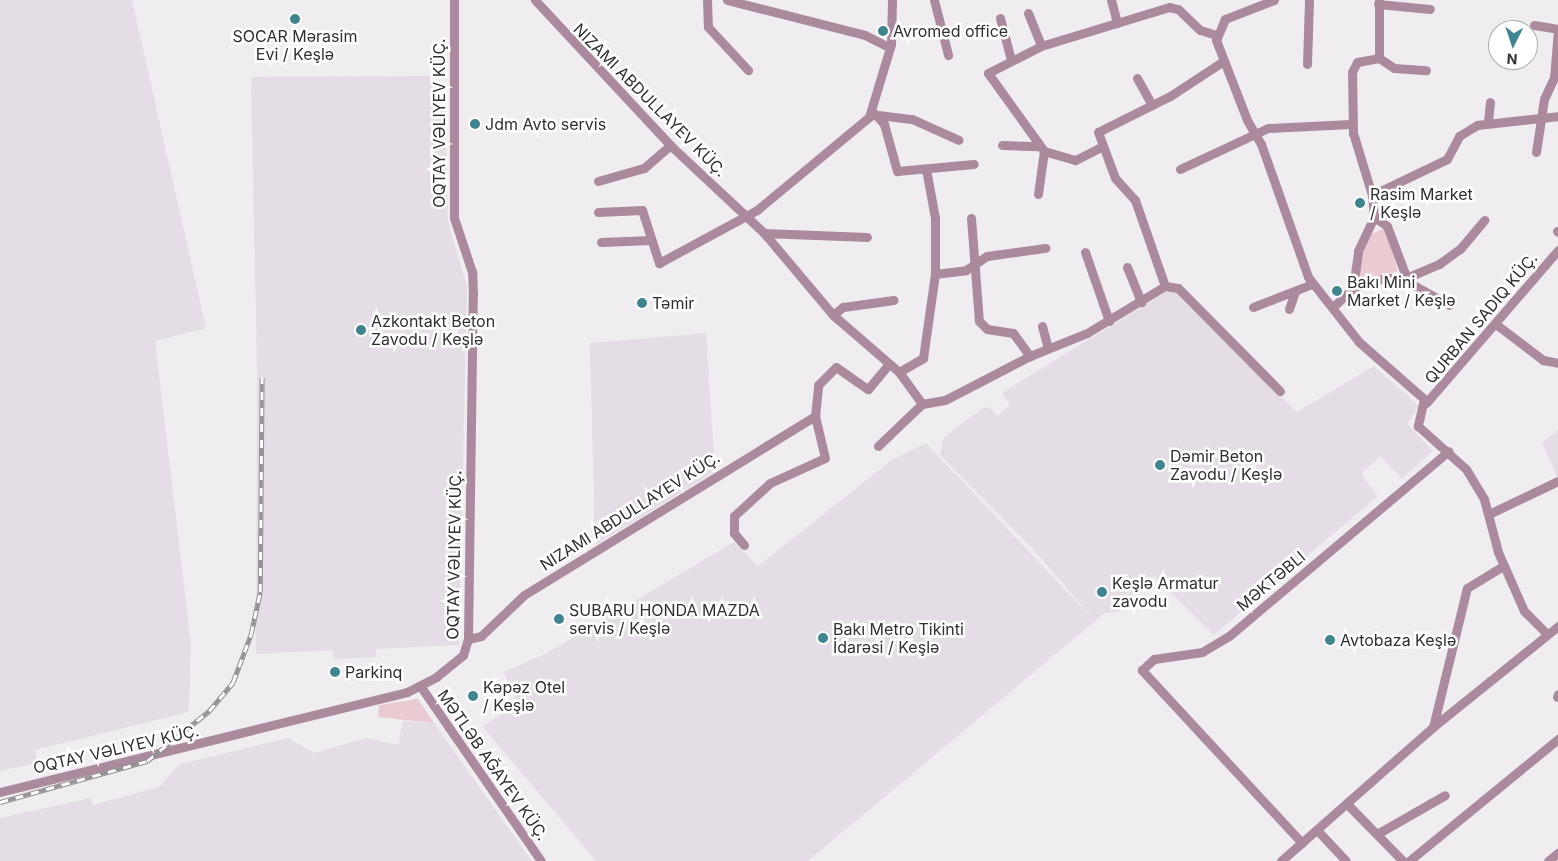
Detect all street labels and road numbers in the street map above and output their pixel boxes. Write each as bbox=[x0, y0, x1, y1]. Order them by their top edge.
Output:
street label: NIZAMI ABDULLAYEV KÜÇ. bbox=[569, 19, 731, 181]
street label: OQTAY VƏLIYEV KÜÇ. bbox=[429, 38, 449, 208]
street label: QURBAN SADIQ KÜÇ. bbox=[1421, 249, 1541, 387]
street label: NIZAMI ABDULLAYEV KÜÇ. bbox=[536, 448, 724, 574]
street label: OQTAY VƏLIYEV KÜÇ. bbox=[443, 470, 465, 640]
street label: MƏKTƏBLI bbox=[1233, 547, 1309, 615]
street label: MƏTLƏB AĞAYEV KÜÇ. bbox=[434, 686, 552, 844]
street label: OQTAY VƏLIYEV KÜÇ. bbox=[31, 721, 201, 777]

